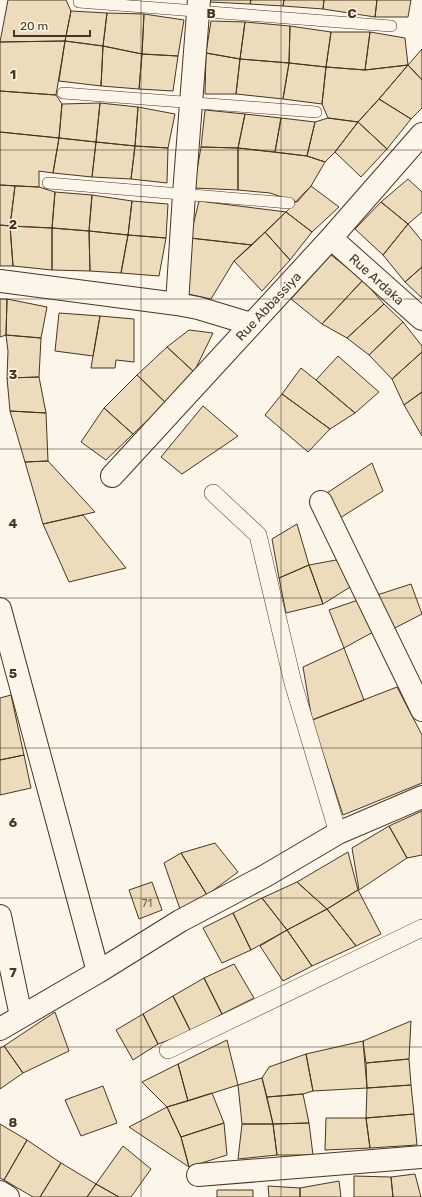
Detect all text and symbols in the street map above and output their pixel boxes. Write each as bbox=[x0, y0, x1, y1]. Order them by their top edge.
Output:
text: B bbox=[206, 6, 216, 21]
text: C bbox=[347, 6, 357, 21]
scale bar bbox=[14, 12, 90, 38]
text: 20 m bbox=[20, 19, 48, 33]
text: 1 bbox=[10, 67, 16, 82]
text: 2 bbox=[9, 217, 17, 232]
street label: Rue Ardaka bbox=[346, 251, 407, 308]
street label: Rue Abbassiya bbox=[233, 269, 304, 344]
text: 3 bbox=[9, 367, 18, 382]
text: 4 bbox=[9, 516, 18, 531]
text: 5 bbox=[9, 666, 17, 681]
text: 6 bbox=[9, 815, 18, 830]
house number: 71 bbox=[142, 897, 152, 910]
text: 7 bbox=[9, 965, 17, 980]
text: 8 bbox=[9, 1115, 18, 1130]

